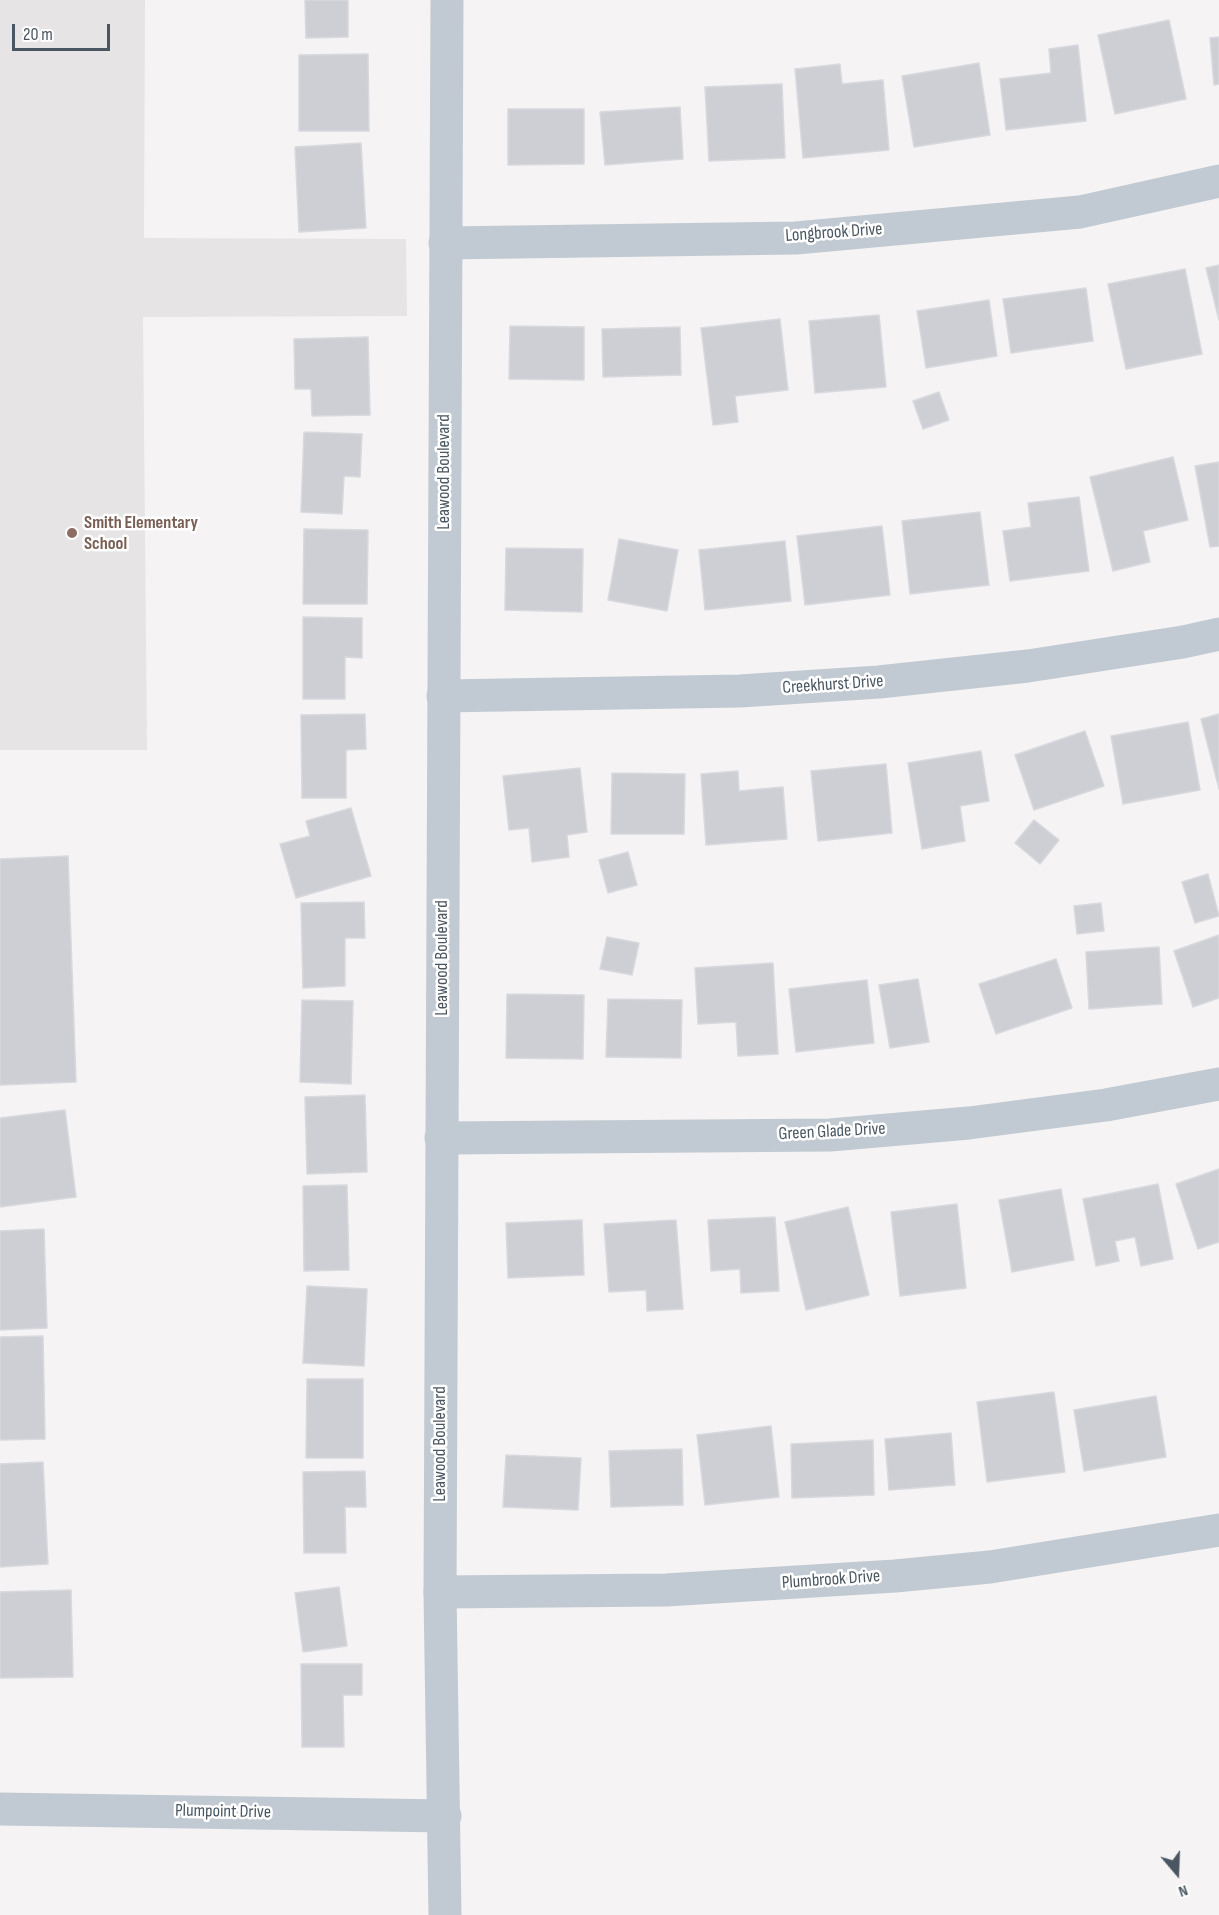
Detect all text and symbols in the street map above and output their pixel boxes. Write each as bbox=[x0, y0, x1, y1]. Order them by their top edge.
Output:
scale bar bbox=[15, 12, 112, 50]
text: 20 m bbox=[23, 24, 53, 45]
street label: Longbrook Drive bbox=[785, 219, 883, 247]
street label: Leawood Boulevard bbox=[433, 414, 455, 530]
place label: Smith Elementary School bbox=[84, 512, 198, 554]
marker: Smith Elementary School bbox=[65, 526, 79, 540]
street label: Creekhurst Drive bbox=[782, 671, 884, 699]
street label: Leawood Boulevard bbox=[431, 900, 453, 1016]
street label: Green Glade Drive bbox=[778, 1118, 886, 1146]
street label: Leawood Boulevard bbox=[429, 1386, 451, 1502]
street label: Plumbrook Drive bbox=[781, 1566, 881, 1594]
street label: Plumpoint Drive bbox=[175, 1800, 271, 1824]
north arrow bbox=[1147, 1843, 1207, 1903]
text: N bbox=[1176, 1880, 1190, 1901]

